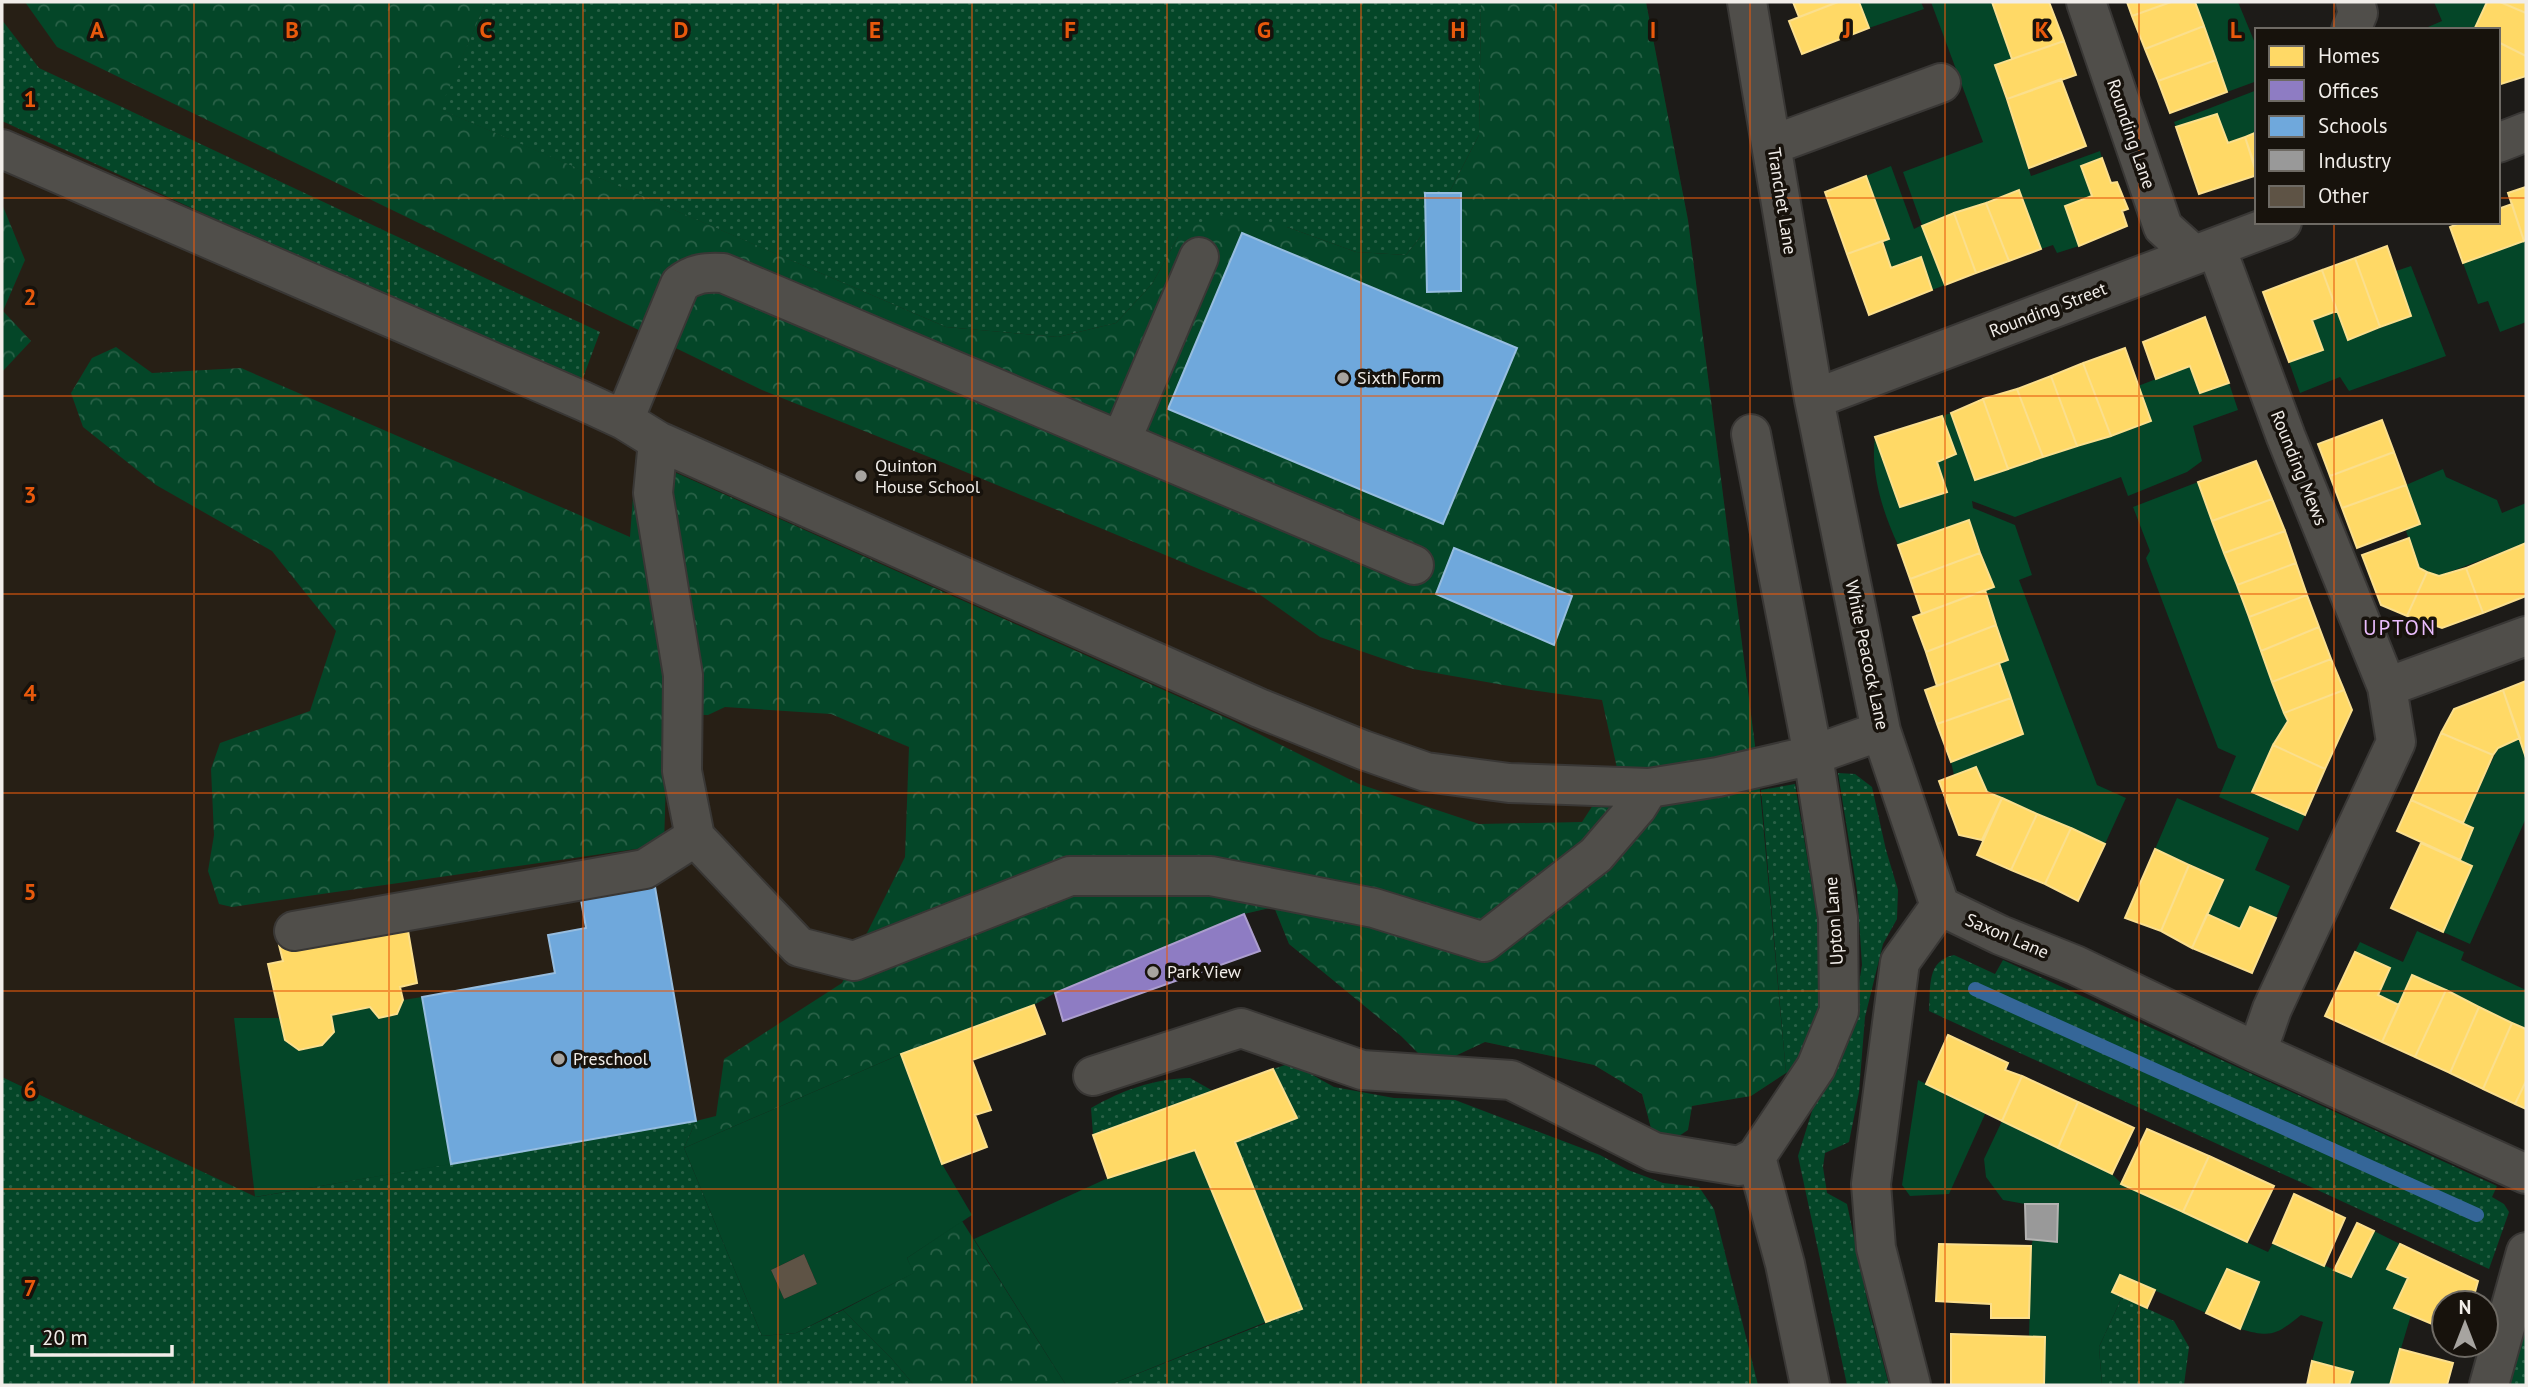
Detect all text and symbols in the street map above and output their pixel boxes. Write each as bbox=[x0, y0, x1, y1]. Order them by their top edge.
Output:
text: A bbox=[90, 15, 104, 44]
text: B bbox=[285, 15, 299, 44]
text: C bbox=[480, 15, 493, 44]
text: D bbox=[674, 15, 688, 44]
text: E bbox=[869, 15, 881, 44]
text: F bbox=[1064, 15, 1076, 44]
text: G bbox=[1257, 15, 1271, 44]
text: H bbox=[1451, 15, 1465, 44]
text: I bbox=[1650, 15, 1656, 44]
text: J bbox=[1842, 15, 1851, 44]
text: K bbox=[2035, 15, 2049, 44]
text: L bbox=[2230, 15, 2242, 44]
legend bbox=[2255, 28, 2500, 224]
text: Homes bbox=[2318, 42, 2380, 69]
street label: Rounding Lane bbox=[2102, 76, 2161, 192]
text: Offices bbox=[2318, 77, 2379, 104]
text: 1 bbox=[23, 84, 37, 113]
text: Schools bbox=[2318, 112, 2388, 139]
street label: Tranchet Lane bbox=[1763, 146, 1802, 256]
text: Industry bbox=[2318, 147, 2391, 174]
text: Other bbox=[2318, 182, 2369, 209]
street label: Rounding Street bbox=[1986, 277, 2110, 342]
text: 2 bbox=[23, 282, 37, 311]
place label: Sixth Form bbox=[1357, 366, 1441, 389]
marker: Sixth Form bbox=[1335, 370, 1351, 386]
street label: Rounding Mews bbox=[2266, 407, 2333, 529]
place label: Quinton House School bbox=[875, 454, 981, 498]
marker: Quinton House School bbox=[853, 468, 869, 484]
text: 3 bbox=[23, 480, 37, 509]
street label: White Peacock Lane bbox=[1840, 578, 1895, 732]
district label: UPTON bbox=[2363, 614, 2437, 641]
text: 4 bbox=[23, 678, 37, 707]
street label: Upton Lane bbox=[1819, 876, 1848, 966]
text: 5 bbox=[23, 877, 37, 906]
street label: Saxon Lane bbox=[1962, 908, 2052, 963]
place label: Park View bbox=[1167, 960, 1242, 983]
marker: Park View bbox=[1145, 964, 1161, 980]
place label: Preschool bbox=[573, 1047, 649, 1070]
marker: Preschool bbox=[551, 1051, 567, 1067]
text: 6 bbox=[23, 1075, 37, 1104]
text: 7 bbox=[23, 1273, 37, 1302]
north arrow bbox=[2430, 1289, 2500, 1359]
text: N bbox=[2459, 1295, 2471, 1319]
scale bar bbox=[32, 1314, 172, 1358]
text: 20 m bbox=[42, 1324, 88, 1351]

